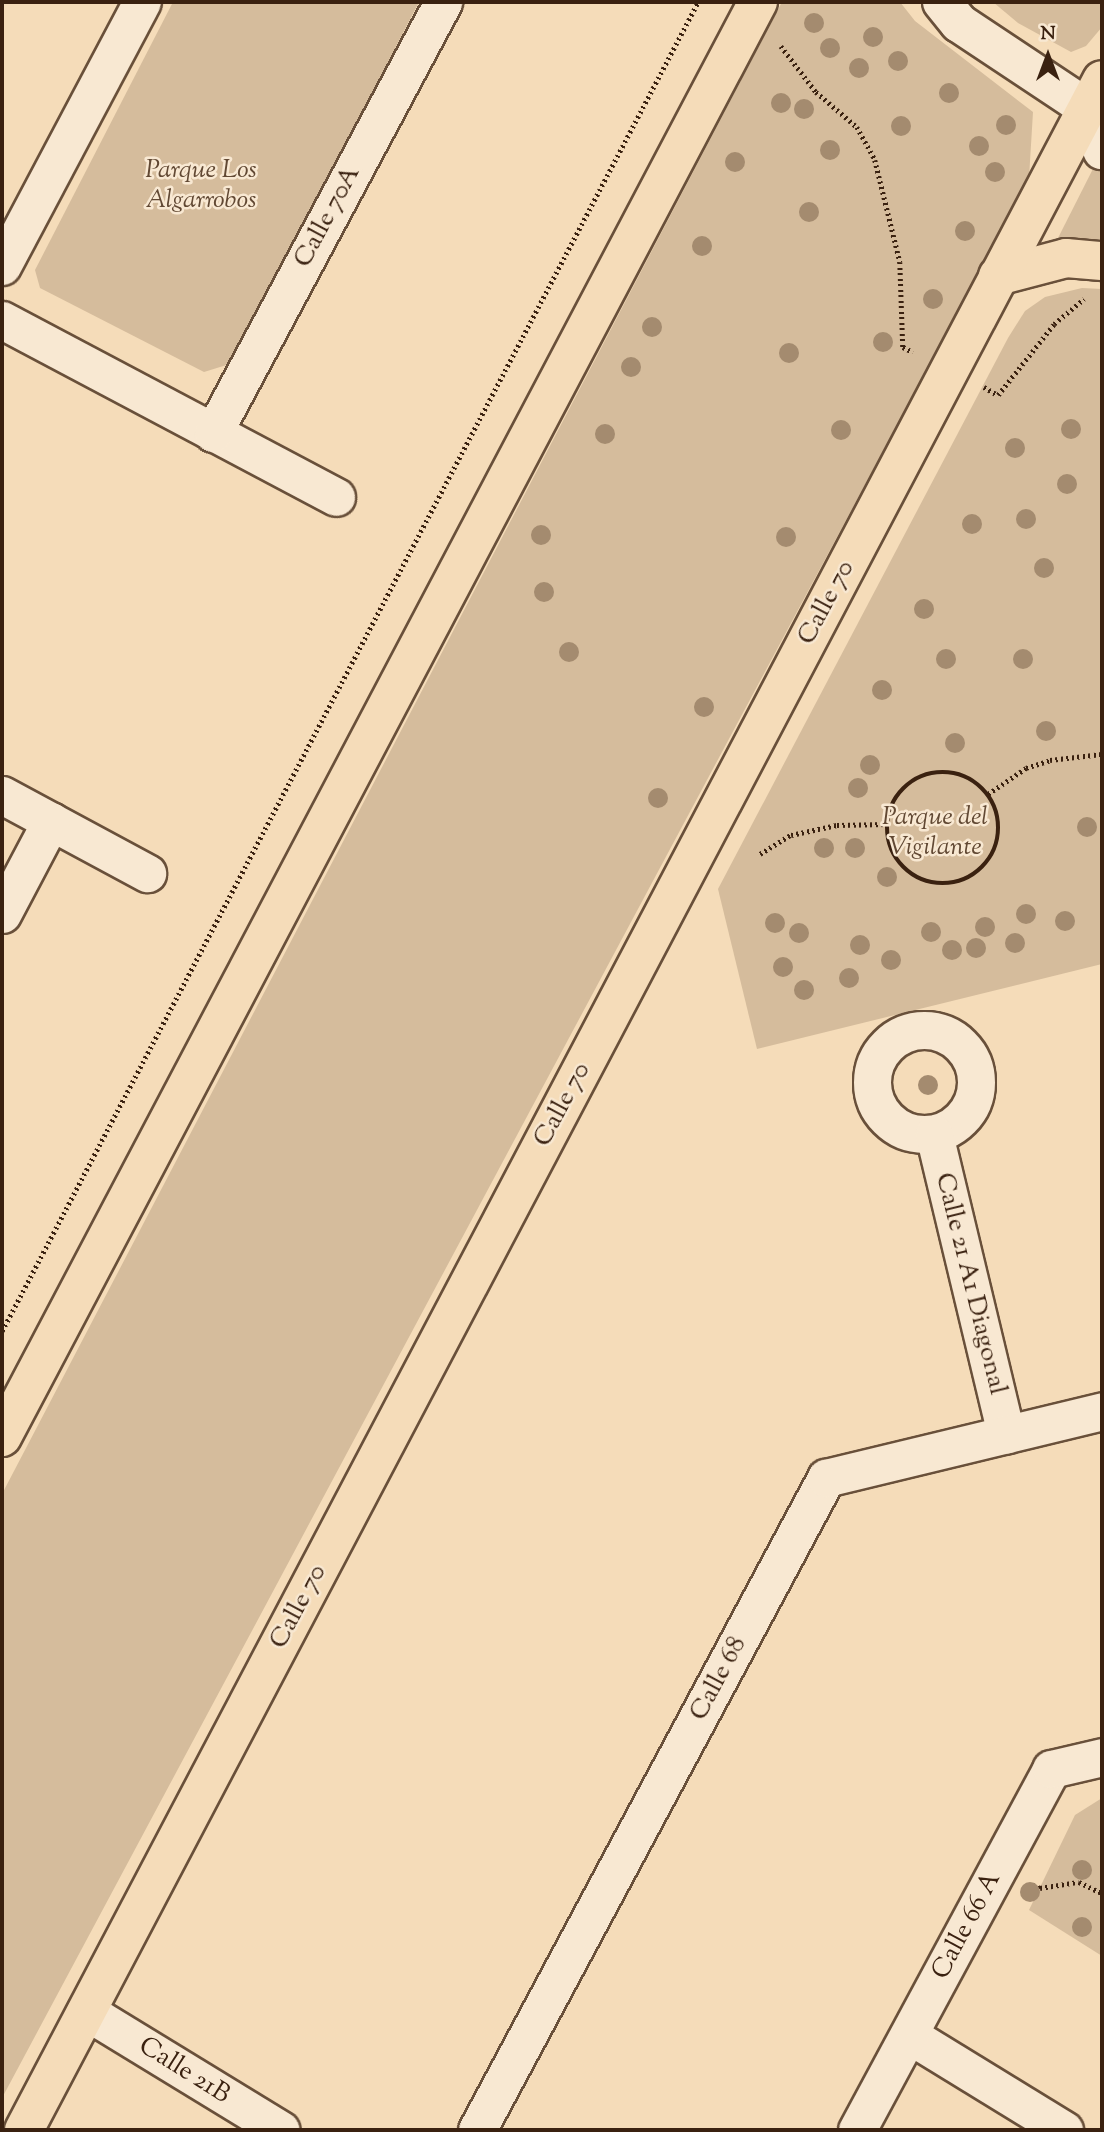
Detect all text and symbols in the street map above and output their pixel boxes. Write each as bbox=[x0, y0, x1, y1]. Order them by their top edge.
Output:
north arrow bbox=[1013, 21, 1083, 91]
text: N bbox=[1040, 21, 1056, 48]
park label: Parque Los Algarrobos bbox=[145, 155, 257, 216]
street label: Calle 70A bbox=[288, 161, 368, 273]
street label: Calle 70 bbox=[792, 556, 862, 650]
park label: Parque del Vigilante bbox=[882, 802, 988, 864]
street label: Calle 70 bbox=[528, 1058, 598, 1152]
street label: Calle 21 A1 Diagonal bbox=[927, 1170, 1013, 1398]
street label: Calle 70 bbox=[264, 1560, 334, 1654]
street label: Calle 68 bbox=[684, 1632, 754, 1726]
street label: Calle 66 A bbox=[926, 1867, 1008, 1985]
street label: Calle 21B bbox=[133, 2031, 235, 2111]

